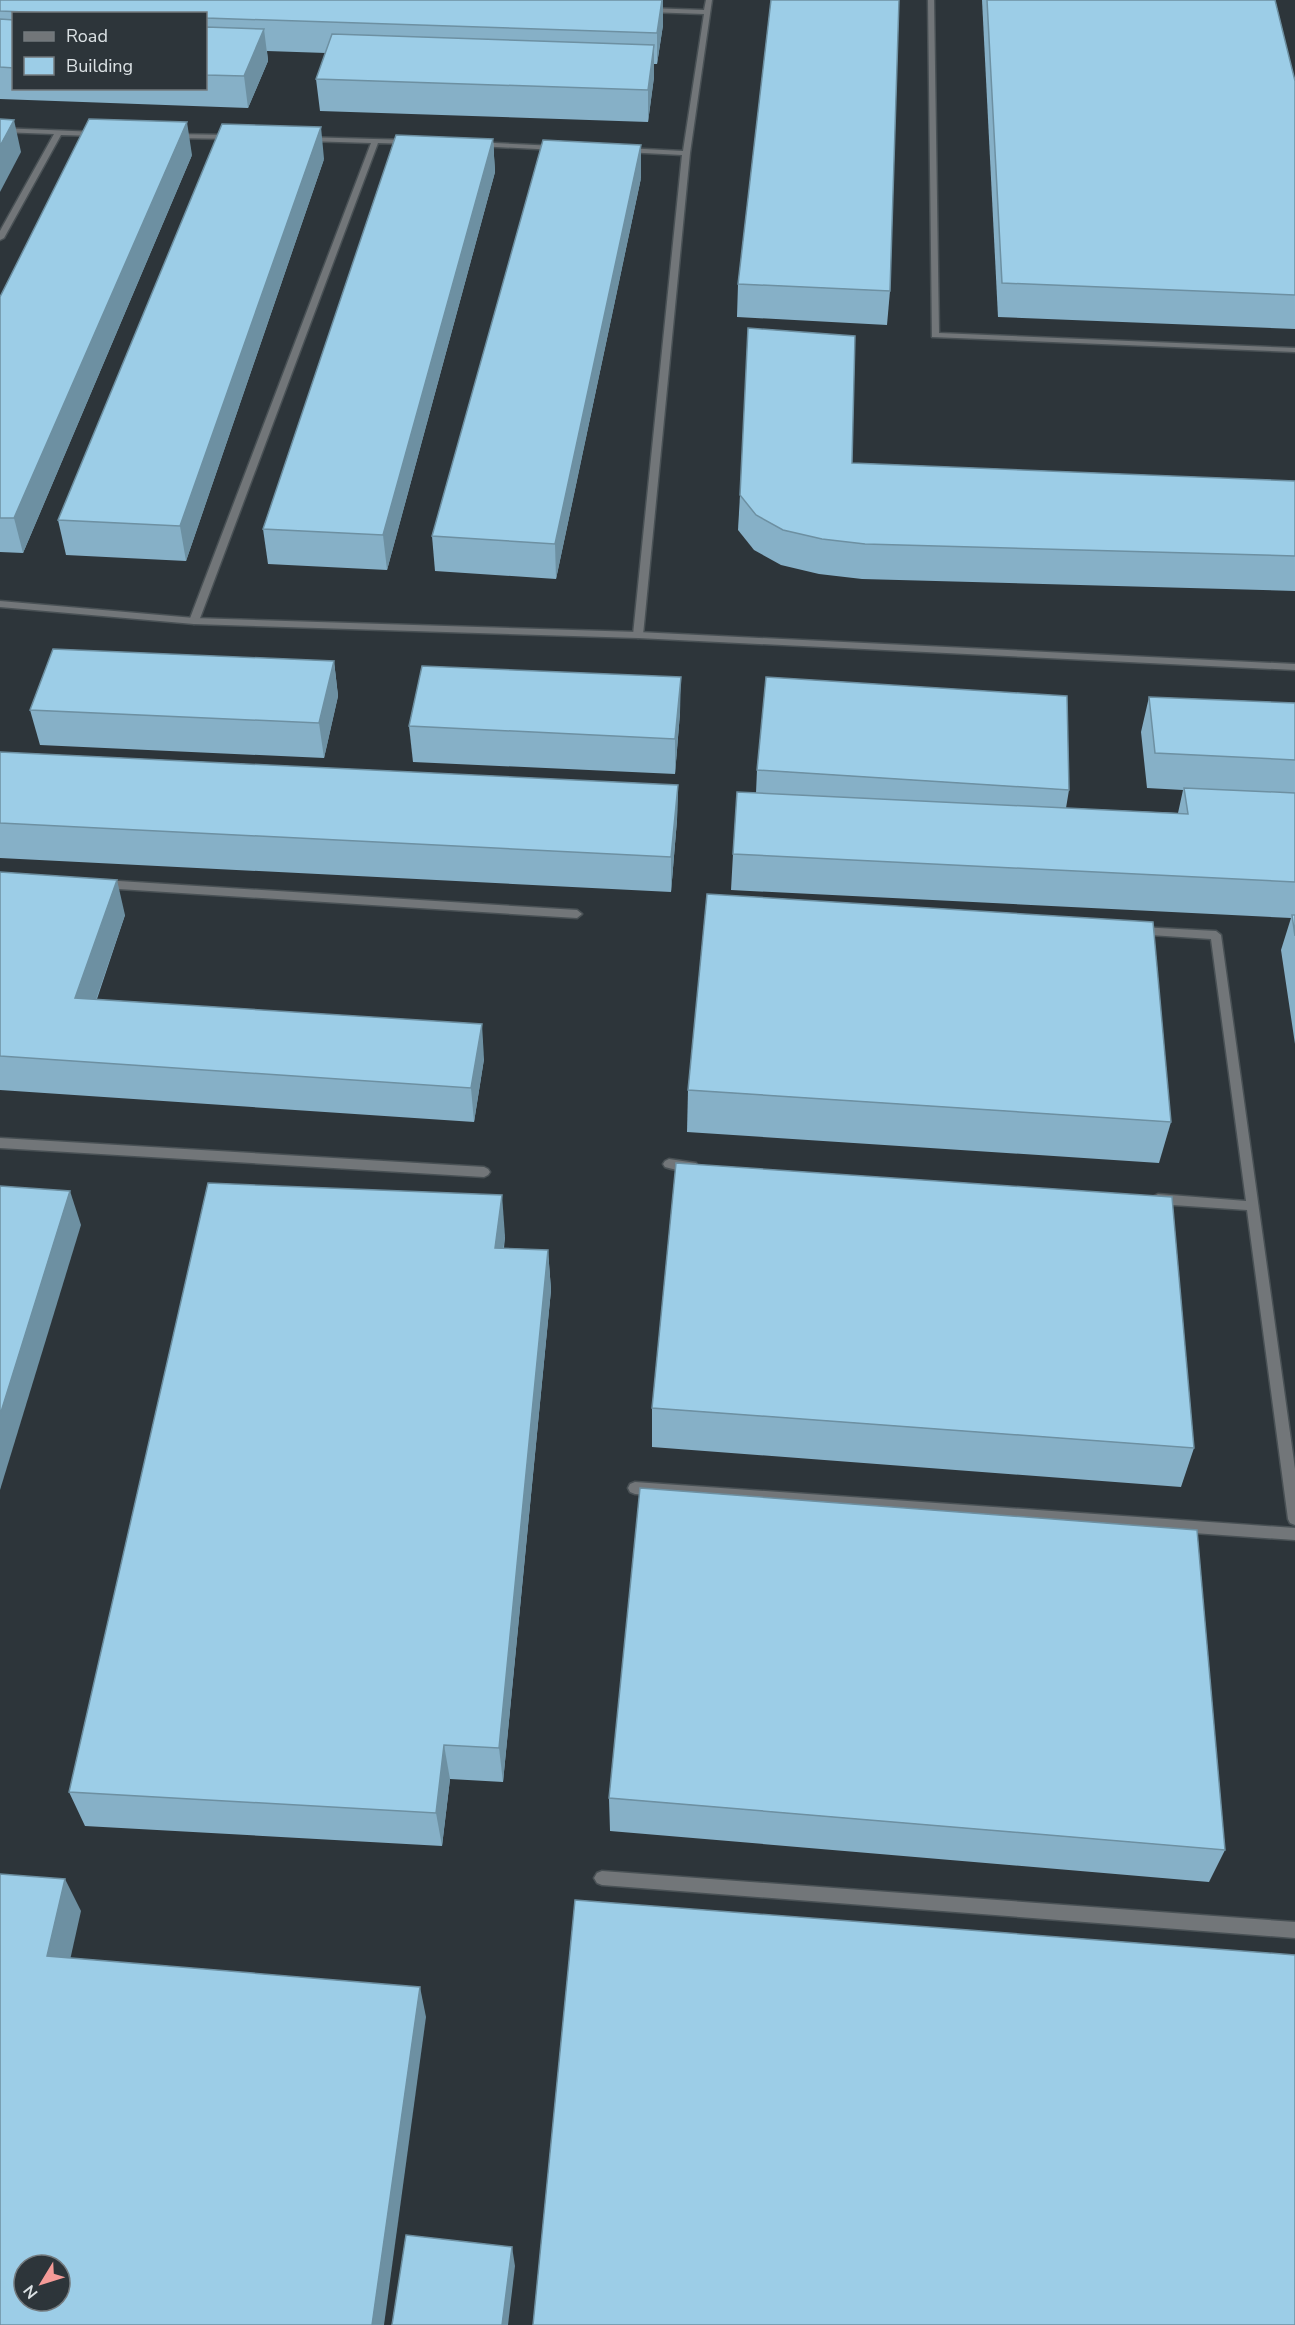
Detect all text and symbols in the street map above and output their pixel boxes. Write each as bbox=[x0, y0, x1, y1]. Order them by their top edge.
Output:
legend bbox=[12, 12, 207, 90]
text: Road bbox=[66, 24, 108, 48]
text: Building bbox=[66, 54, 133, 78]
north arrow bbox=[12, 2253, 72, 2313]
text: N bbox=[19, 2280, 43, 2303]

